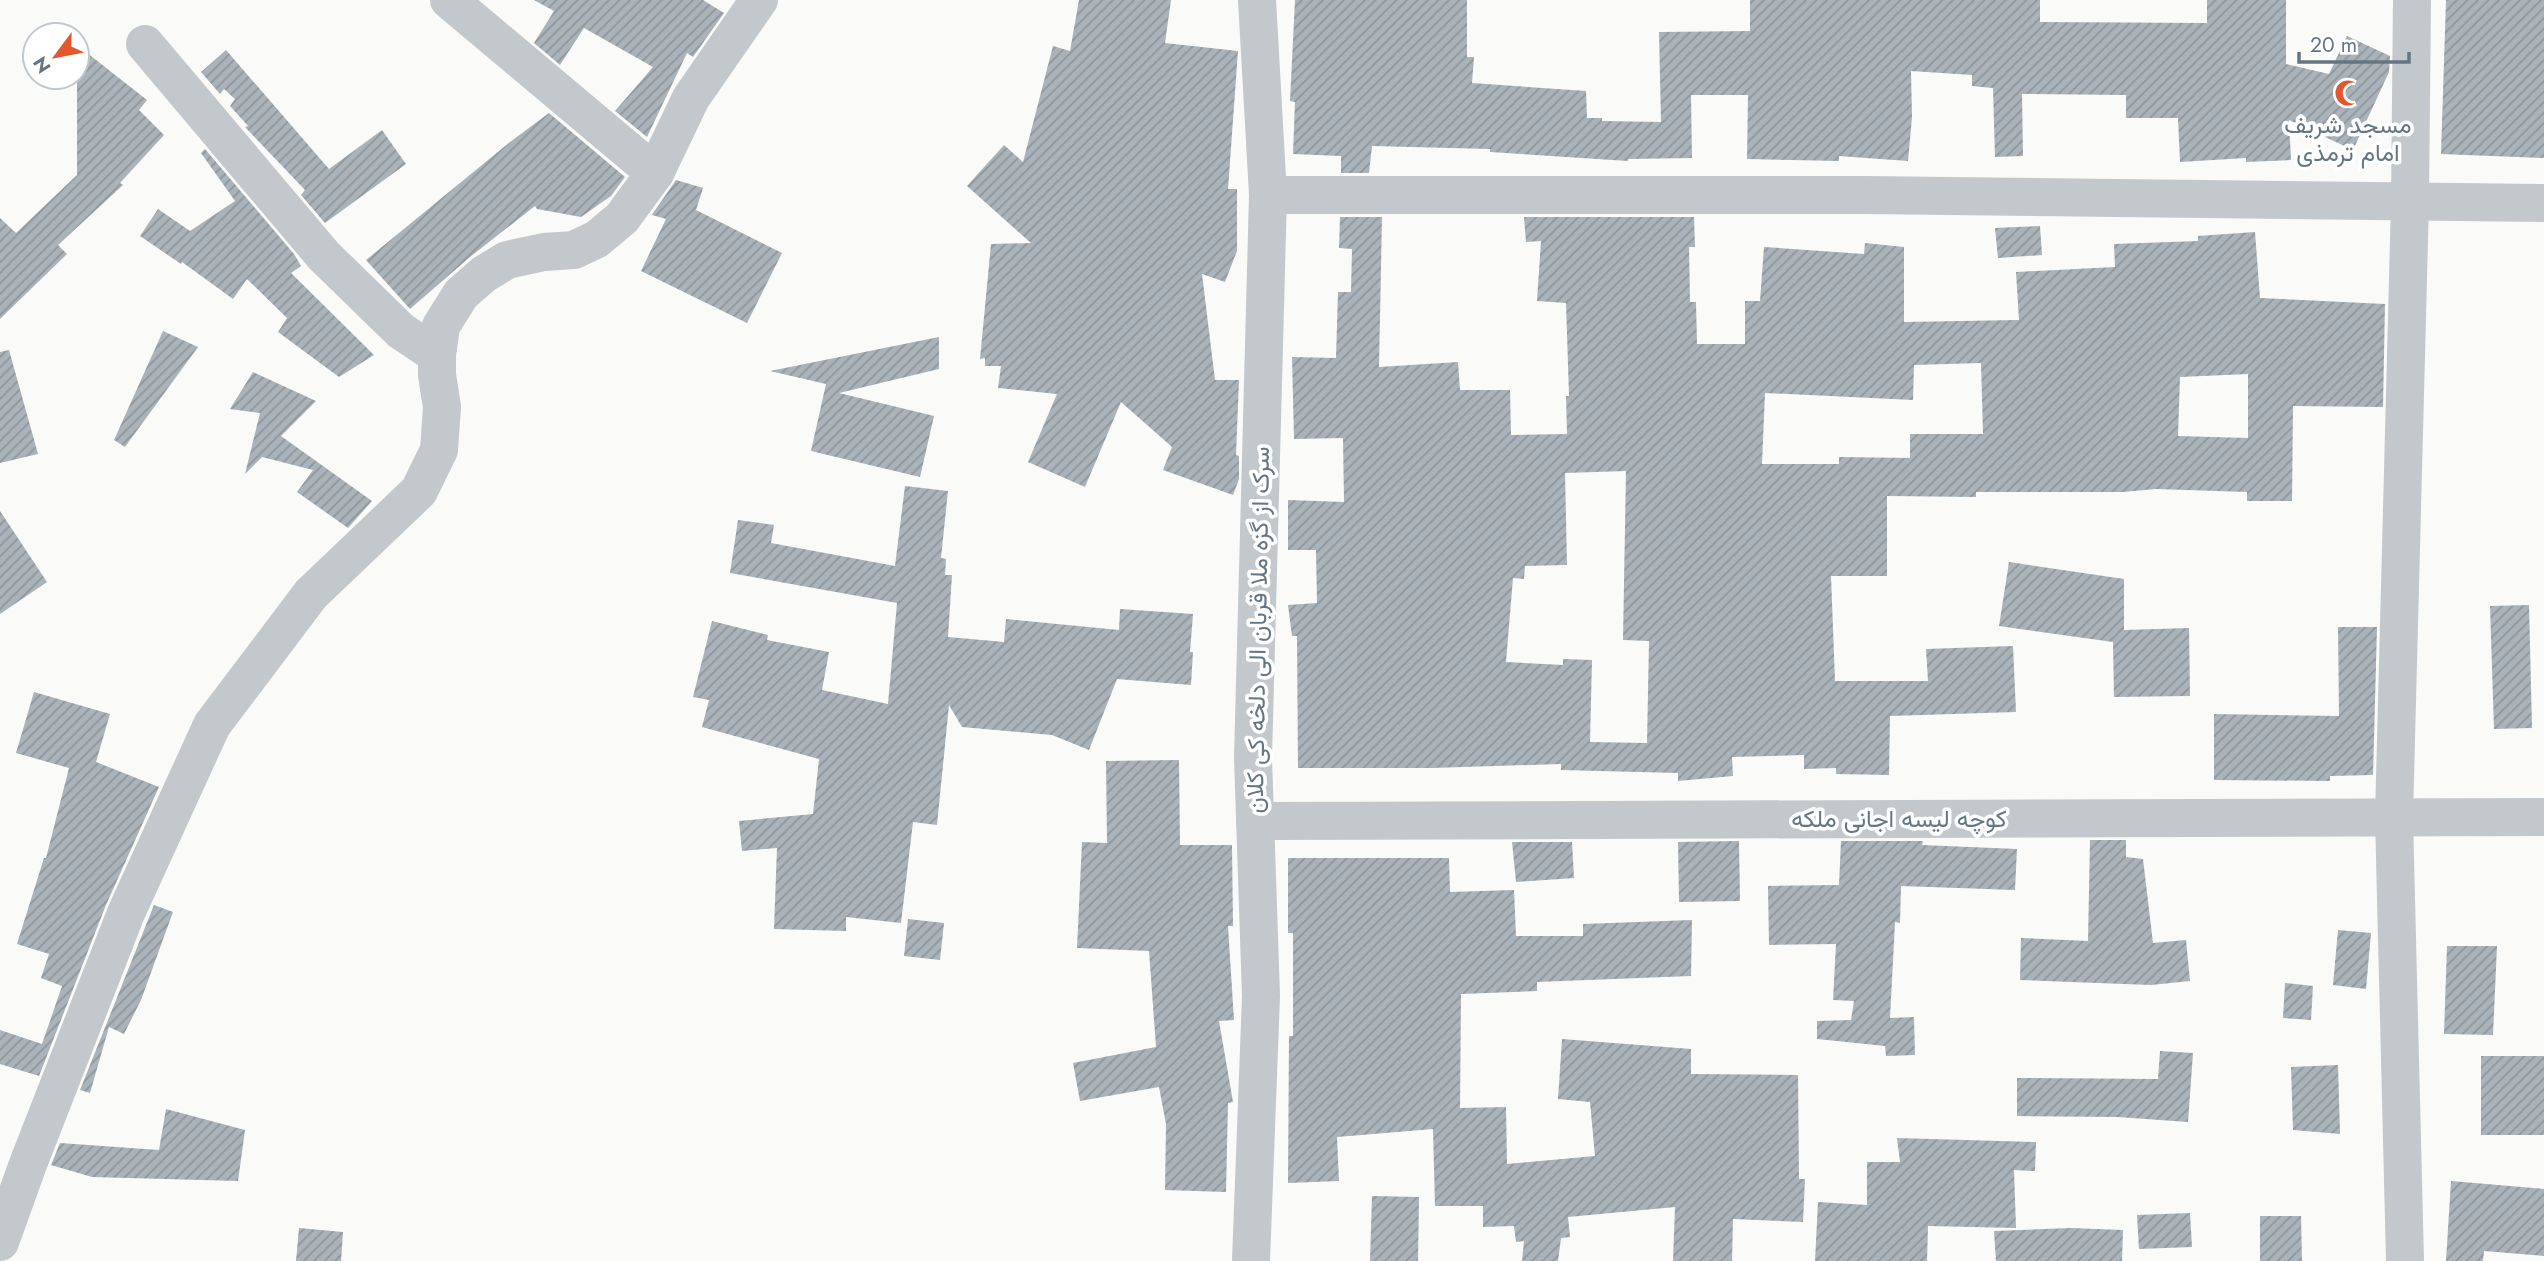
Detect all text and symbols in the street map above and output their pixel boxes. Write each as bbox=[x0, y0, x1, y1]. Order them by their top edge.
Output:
north arrow bbox=[21, 21, 91, 91]
scale bar bbox=[2299, 21, 2409, 65]
text: 20 m bbox=[2310, 30, 2357, 60]
text: N bbox=[27, 51, 57, 78]
mosque icon: مسجد شریف امام ترمذی bbox=[2333, 78, 2363, 108]
place label: مسجد شریف امام ترمذی bbox=[2284, 107, 2412, 170]
street label: سرک از گزه ملا قربان الی دلخه کی کلان bbox=[1237, 446, 1278, 814]
street label: کوچه لیسه اجانی ملکه bbox=[1791, 801, 2007, 836]

